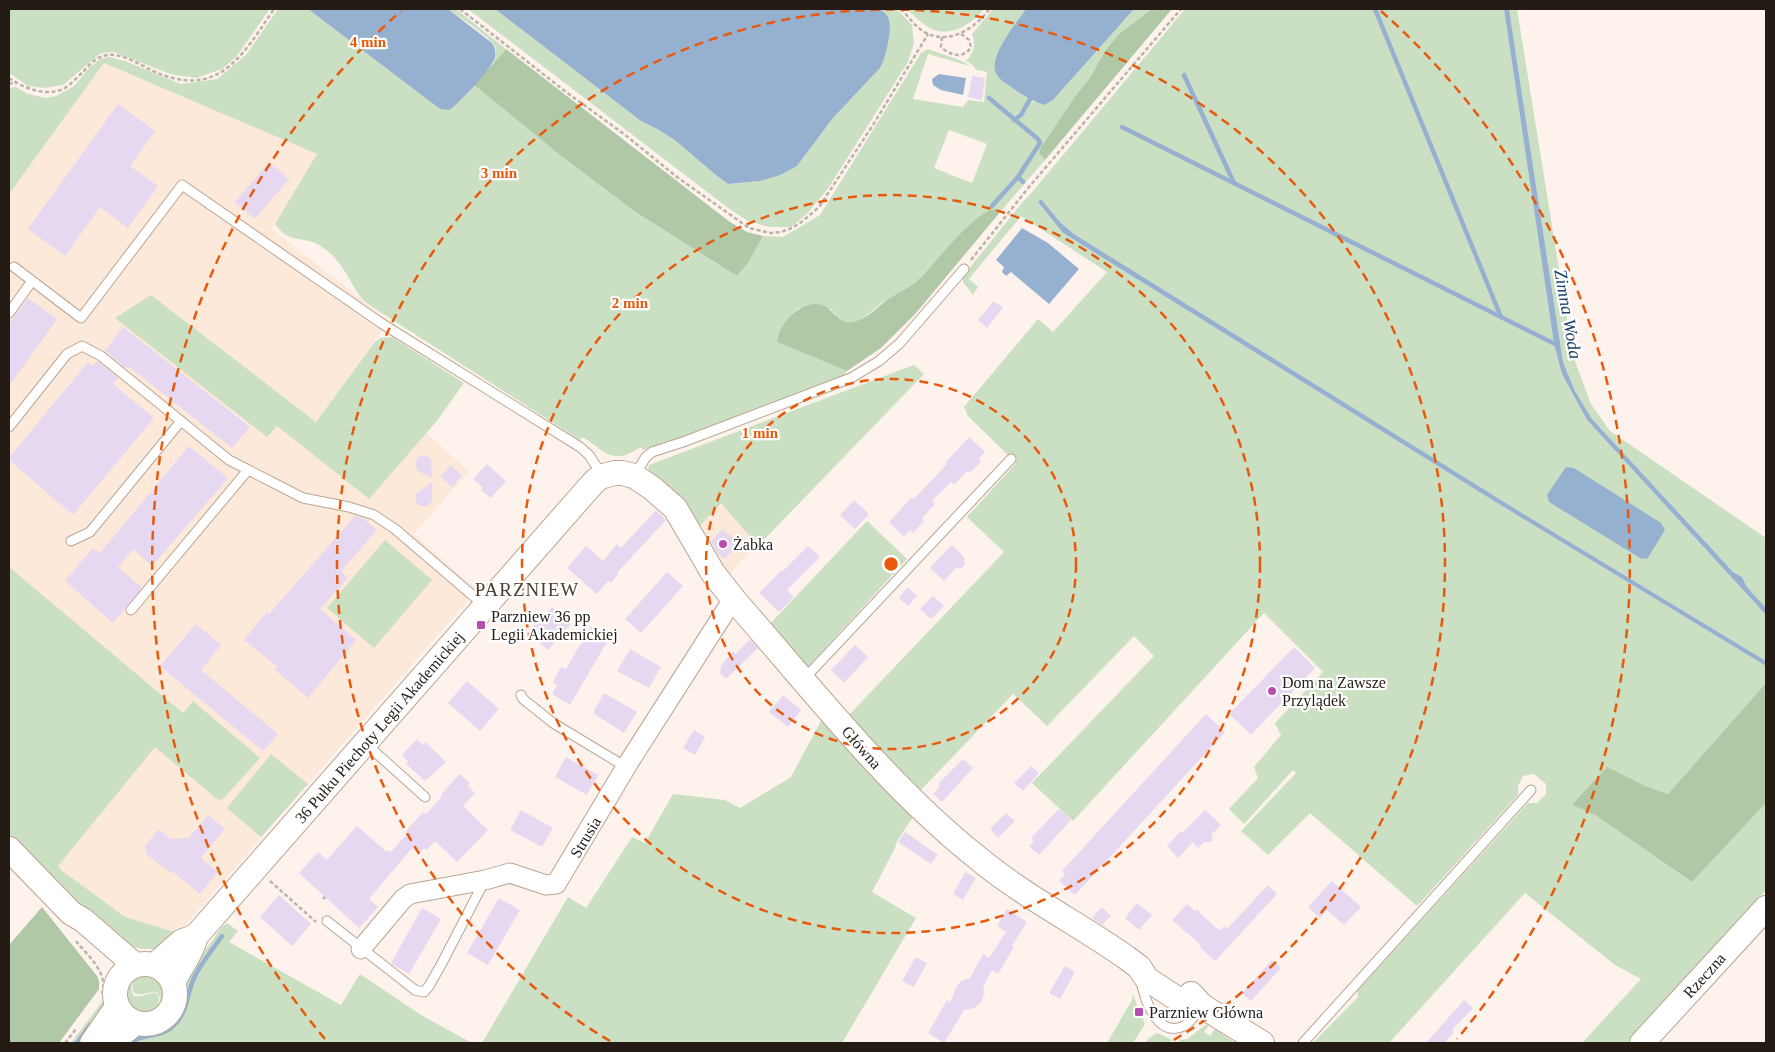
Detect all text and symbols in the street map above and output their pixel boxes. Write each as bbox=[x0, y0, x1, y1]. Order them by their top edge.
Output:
text: 4 min bbox=[350, 34, 387, 50]
text: 3 min bbox=[481, 165, 518, 181]
water label: Zimna Woda bbox=[1550, 268, 1586, 360]
text: 2 min bbox=[612, 295, 649, 311]
text: 1 min bbox=[742, 425, 779, 441]
place label: Żabka bbox=[733, 536, 773, 553]
marker: Żabka bbox=[717, 538, 729, 550]
centre of rings bbox=[882, 555, 900, 573]
district label: PARZNIEW bbox=[475, 579, 579, 600]
place label: Parzniew 36 pp Legii Akademickiej bbox=[491, 608, 618, 644]
marker: Parzniew 36 pp Legii Akademickiej bbox=[475, 619, 487, 631]
street label: 36 Pułku Piechoty Legii Akademickiej bbox=[292, 628, 468, 827]
place label: Dom na Zawsze Przylądek bbox=[1282, 674, 1386, 710]
marker: Dom na Zawsze Przylądek bbox=[1266, 685, 1278, 697]
street label: Główna bbox=[839, 723, 885, 772]
street label: Strusia bbox=[567, 814, 604, 861]
street label: Rzeczna bbox=[1680, 950, 1729, 1001]
place label: Parzniew Główna bbox=[1149, 1004, 1263, 1021]
marker: Parzniew Główna bbox=[1133, 1006, 1145, 1018]

